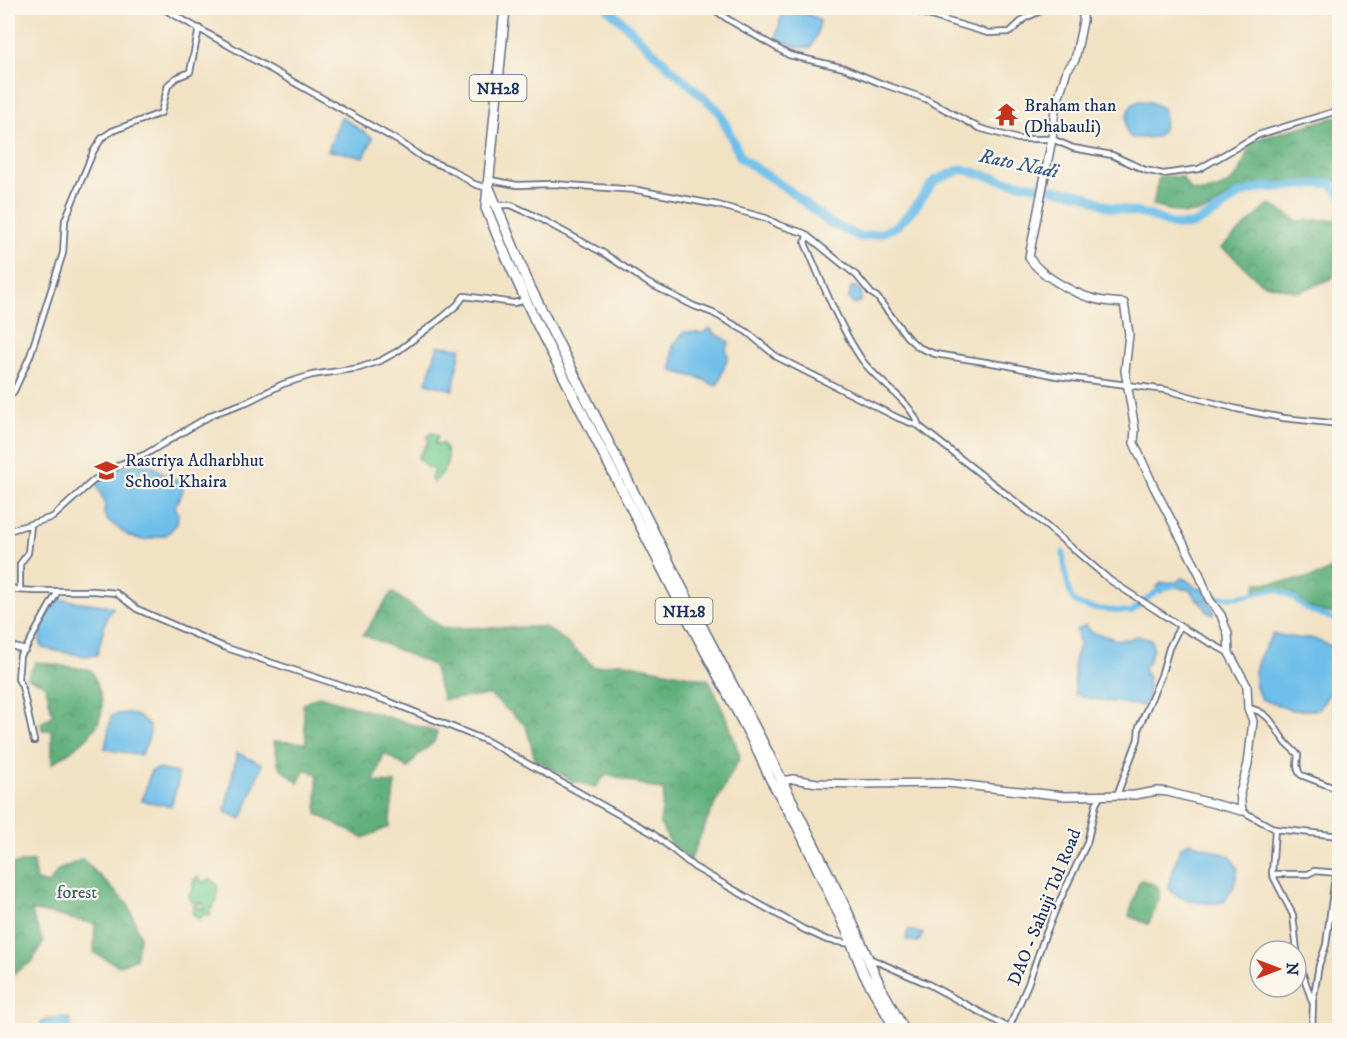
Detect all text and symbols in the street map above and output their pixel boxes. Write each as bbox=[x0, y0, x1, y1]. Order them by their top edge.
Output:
road number: NH28 bbox=[470, 75, 526, 101]
place label: Braham than (Dhabauli) bbox=[1024, 95, 1117, 138]
temple icon: Braham than (Dhabauli) bbox=[993, 102, 1019, 128]
water label: Rato Nadi bbox=[976, 144, 1062, 185]
place label: Rastriya Adharbhut School Khaira bbox=[125, 450, 264, 493]
school or university icon: Rastriya Adharbhut School Khaira bbox=[94, 457, 120, 483]
road number: NH28 bbox=[656, 598, 712, 624]
street label: DAO - Sahuji Tol Road bbox=[1003, 826, 1086, 989]
park label: forest bbox=[57, 882, 97, 904]
north arrow bbox=[1248, 939, 1308, 999]
text: N bbox=[1282, 962, 1302, 976]

